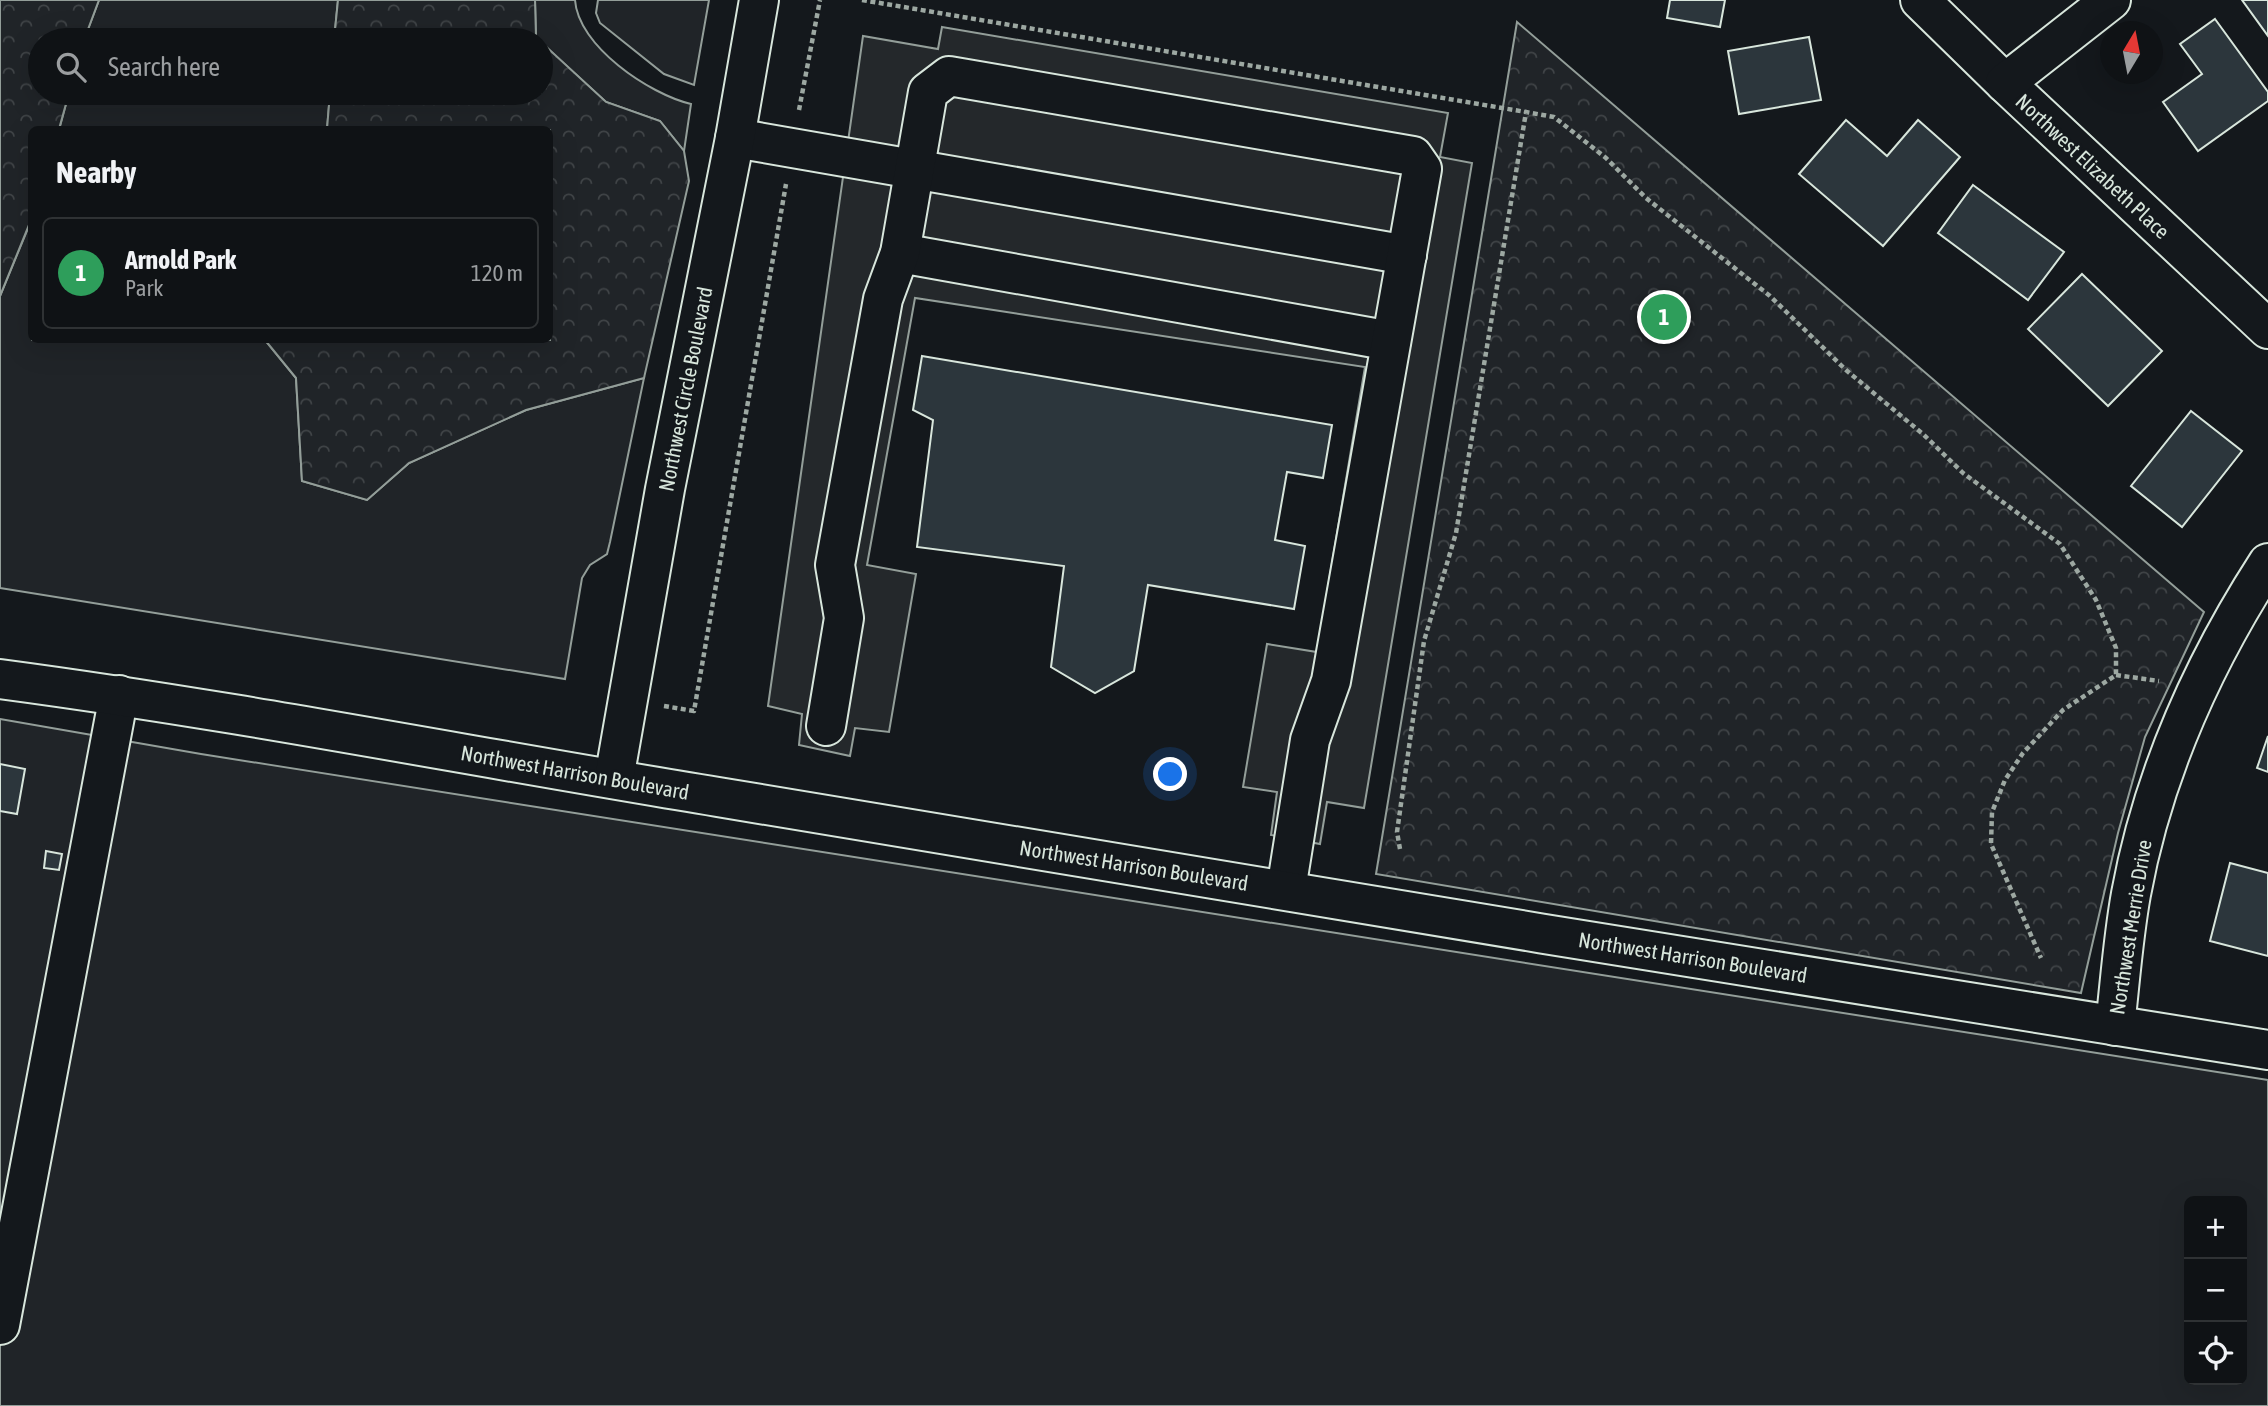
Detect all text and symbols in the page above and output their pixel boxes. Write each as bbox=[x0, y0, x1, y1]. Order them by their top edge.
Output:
north arrow bbox=[2100, 21, 2163, 84]
search box bbox=[28, 28, 553, 105]
icon: search bbox=[52, 48, 90, 86]
text: Search here bbox=[108, 52, 220, 82]
street label: Northwest Elizabeth Place bbox=[2011, 89, 2175, 243]
text: Nearby bbox=[56, 155, 136, 189]
text: Arnold Park bbox=[125, 245, 236, 275]
text: 1 bbox=[76, 260, 86, 286]
text: 120 m bbox=[471, 260, 523, 286]
text: Park bbox=[125, 275, 163, 301]
street label: Northwest Circle Boulevard bbox=[653, 285, 717, 493]
pin: 1 bbox=[1641, 291, 1687, 343]
street label: Northwest Harrison Boulevard bbox=[459, 740, 691, 804]
your location bbox=[1153, 757, 1187, 791]
street label: Northwest Harrison Boulevard bbox=[1018, 835, 1250, 895]
street label: Northwest Merrie Drive bbox=[2104, 838, 2156, 1016]
street label: Northwest Harrison Boulevard bbox=[1577, 927, 1809, 987]
map controls bbox=[2184, 1196, 2247, 1385]
button: + bbox=[2184, 1196, 2247, 1259]
button: − bbox=[2184, 1259, 2247, 1322]
button: locate bbox=[2184, 1322, 2247, 1385]

